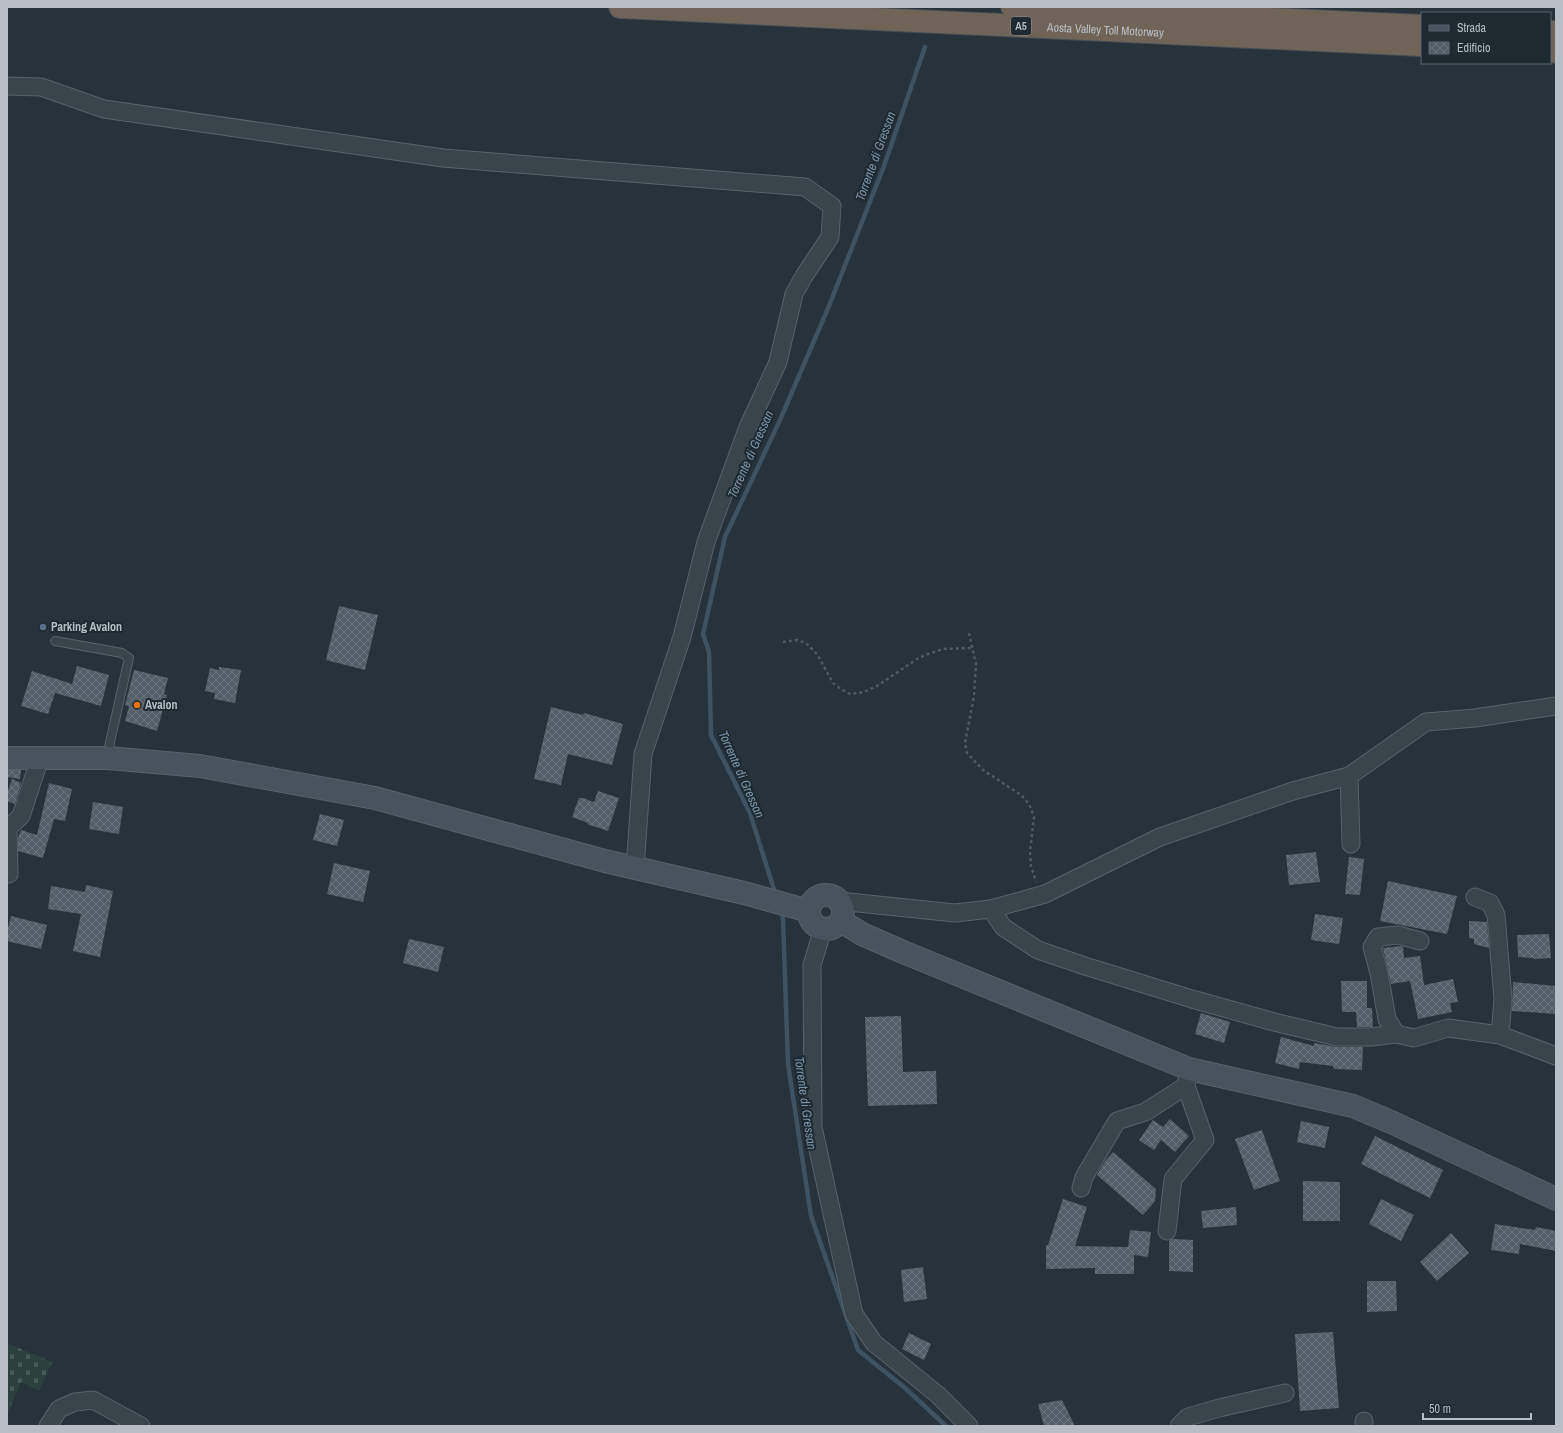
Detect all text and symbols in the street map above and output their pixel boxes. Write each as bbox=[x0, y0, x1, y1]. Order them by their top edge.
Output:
legend bbox=[1421, 12, 1551, 64]
road number: A5 bbox=[1011, 17, 1031, 35]
street label: Aosta Valley Toll Motorway bbox=[1046, 19, 1164, 41]
text: Strada bbox=[1457, 20, 1487, 36]
text: Edificio bbox=[1457, 40, 1490, 56]
water label: Torrente di Gressan bbox=[851, 109, 900, 203]
water label: Torrente di Gressan bbox=[724, 408, 777, 501]
place label: Parking Avalon bbox=[51, 619, 122, 635]
marker: Parking Avalon bbox=[38, 622, 48, 632]
place label: Avalon bbox=[145, 697, 177, 713]
marker: Avalon bbox=[132, 700, 142, 710]
water label: Torrente di Gressan bbox=[715, 728, 768, 821]
water label: Torrente di Gressan bbox=[791, 1055, 820, 1151]
scale bar bbox=[1423, 1395, 1531, 1421]
text: 50 m bbox=[1429, 1401, 1451, 1417]

